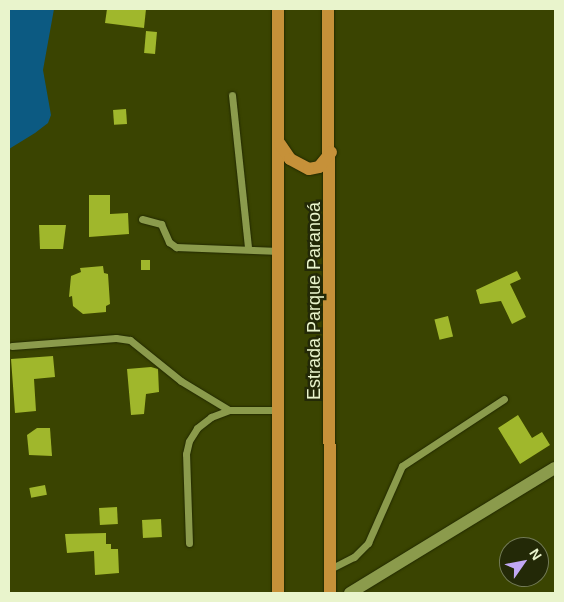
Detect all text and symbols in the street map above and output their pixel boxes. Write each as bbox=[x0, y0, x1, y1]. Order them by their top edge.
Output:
street label: Estrada Parque Paranoá bbox=[303, 202, 325, 400]
north arrow bbox=[499, 537, 549, 587]
text: N bbox=[526, 546, 545, 563]

